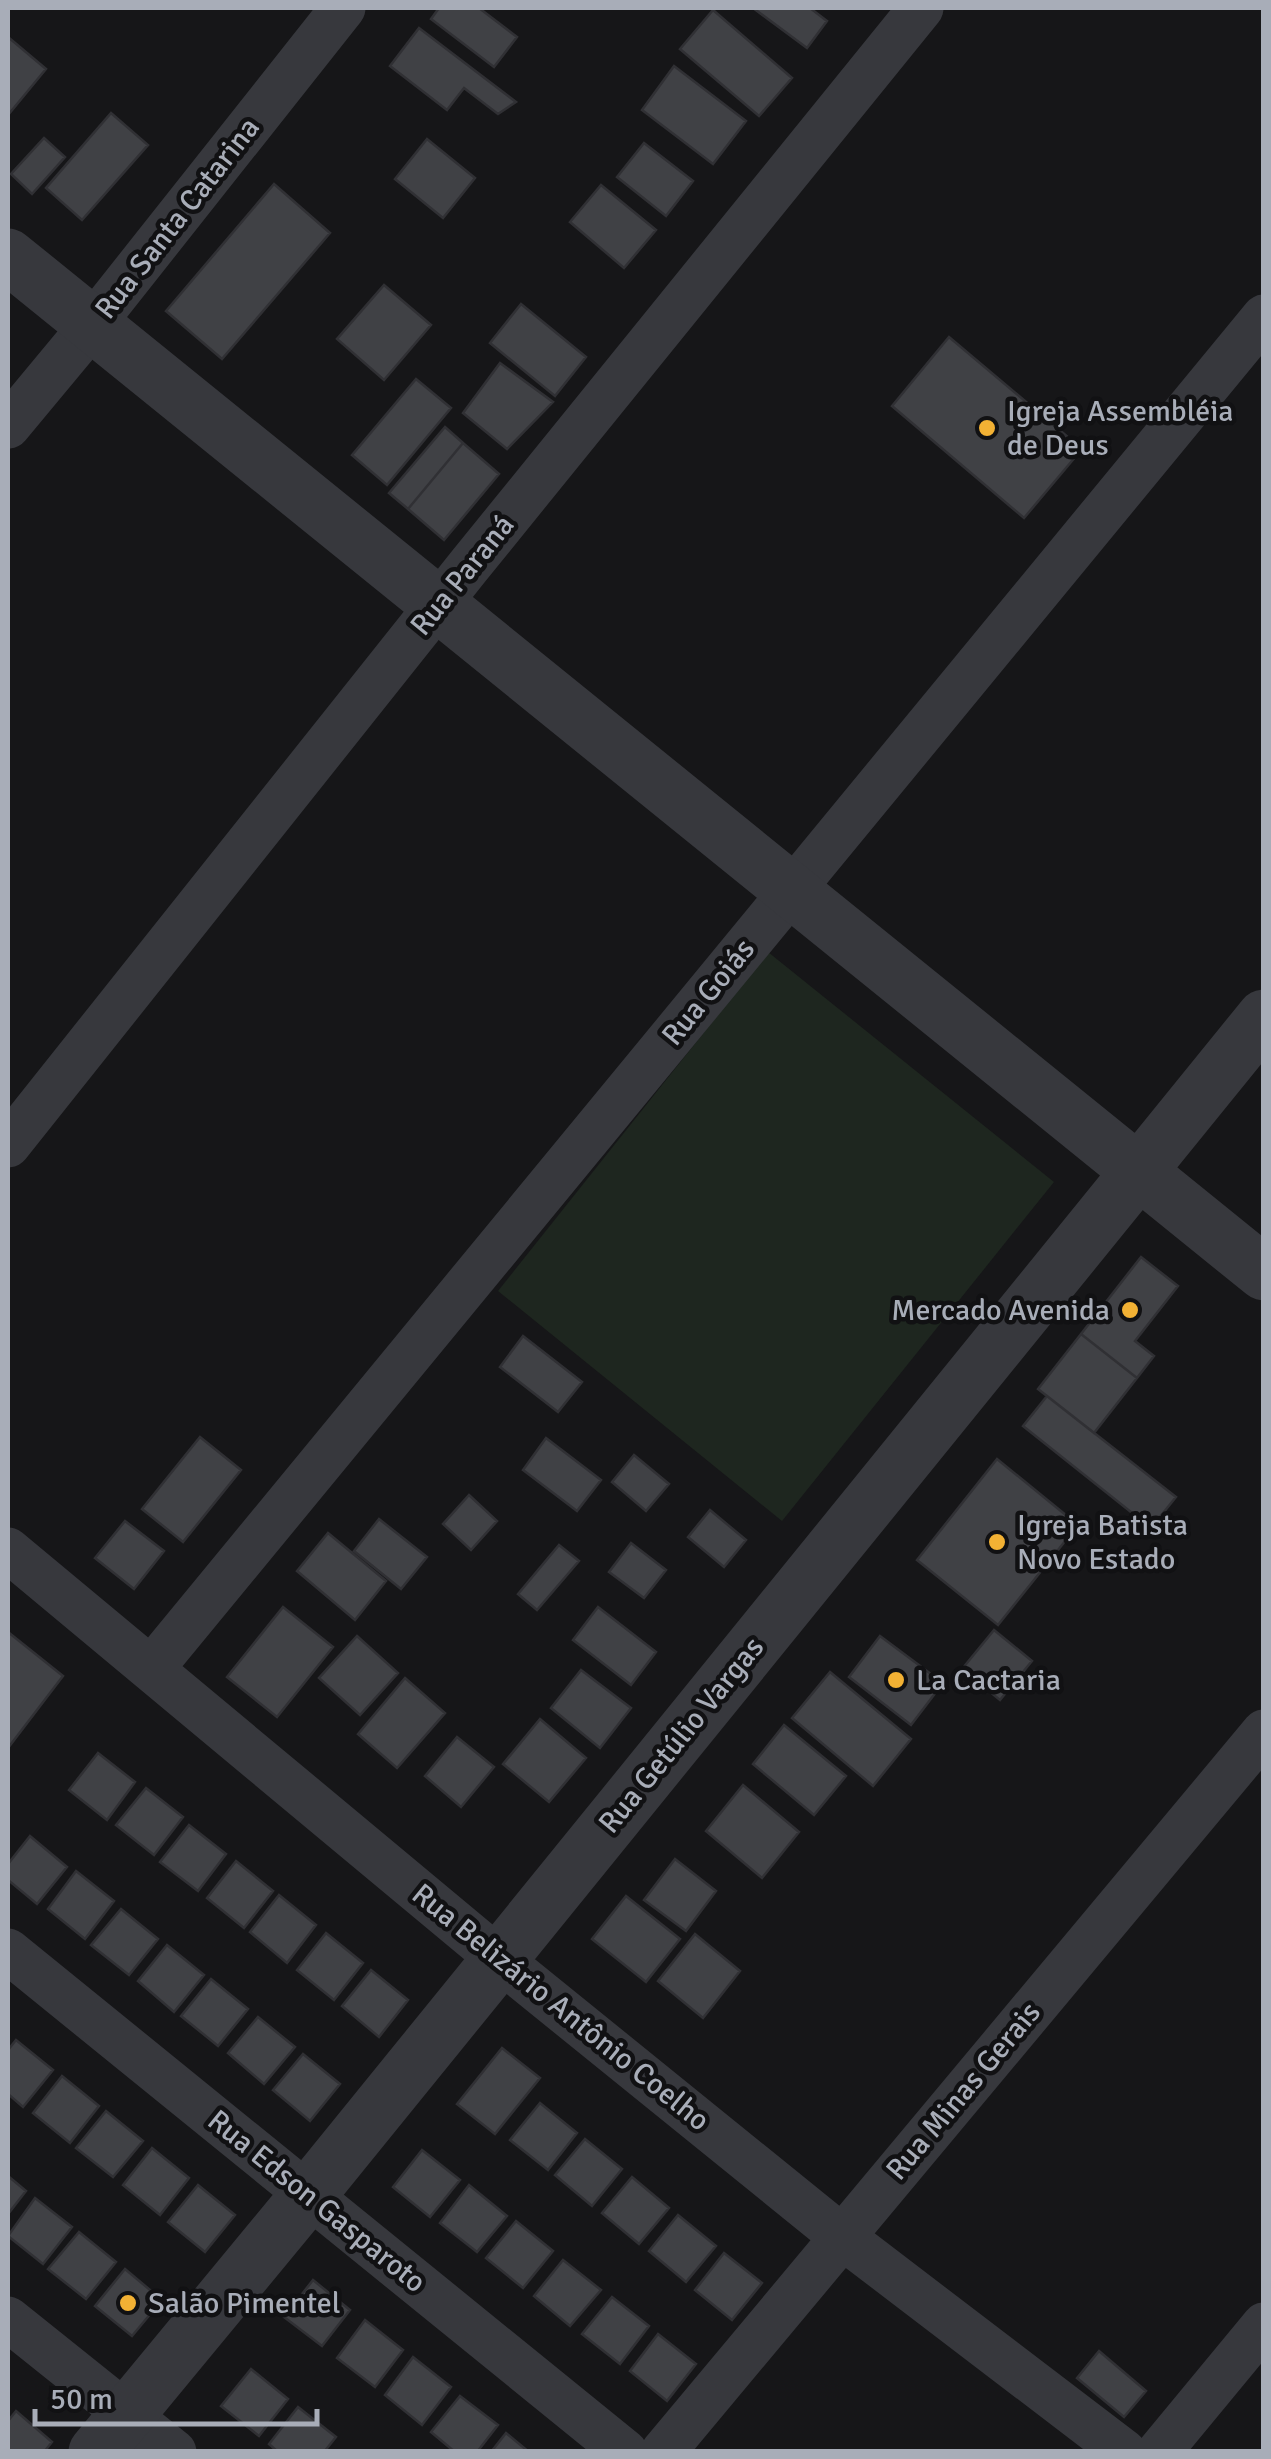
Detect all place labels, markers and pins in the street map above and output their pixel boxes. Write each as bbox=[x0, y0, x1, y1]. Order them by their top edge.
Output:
place label: Igreja Assembléia de Deus bbox=[1007, 393, 1234, 464]
marker: Igreja Assembléia de Deus bbox=[976, 417, 998, 439]
place label: Mercado Avenida bbox=[891, 1292, 1110, 1329]
marker: Mercado Avenida bbox=[1119, 1299, 1141, 1321]
place label: Igreja Batista Novo Estado bbox=[1017, 1507, 1188, 1578]
marker: Igreja Batista Novo Estado bbox=[986, 1531, 1008, 1553]
place label: La Cactaria bbox=[916, 1662, 1061, 1699]
marker: La Cactaria bbox=[885, 1669, 907, 1691]
place label: Salão Pimentel bbox=[148, 2285, 341, 2322]
marker: Salão Pimentel bbox=[117, 2292, 139, 2314]

